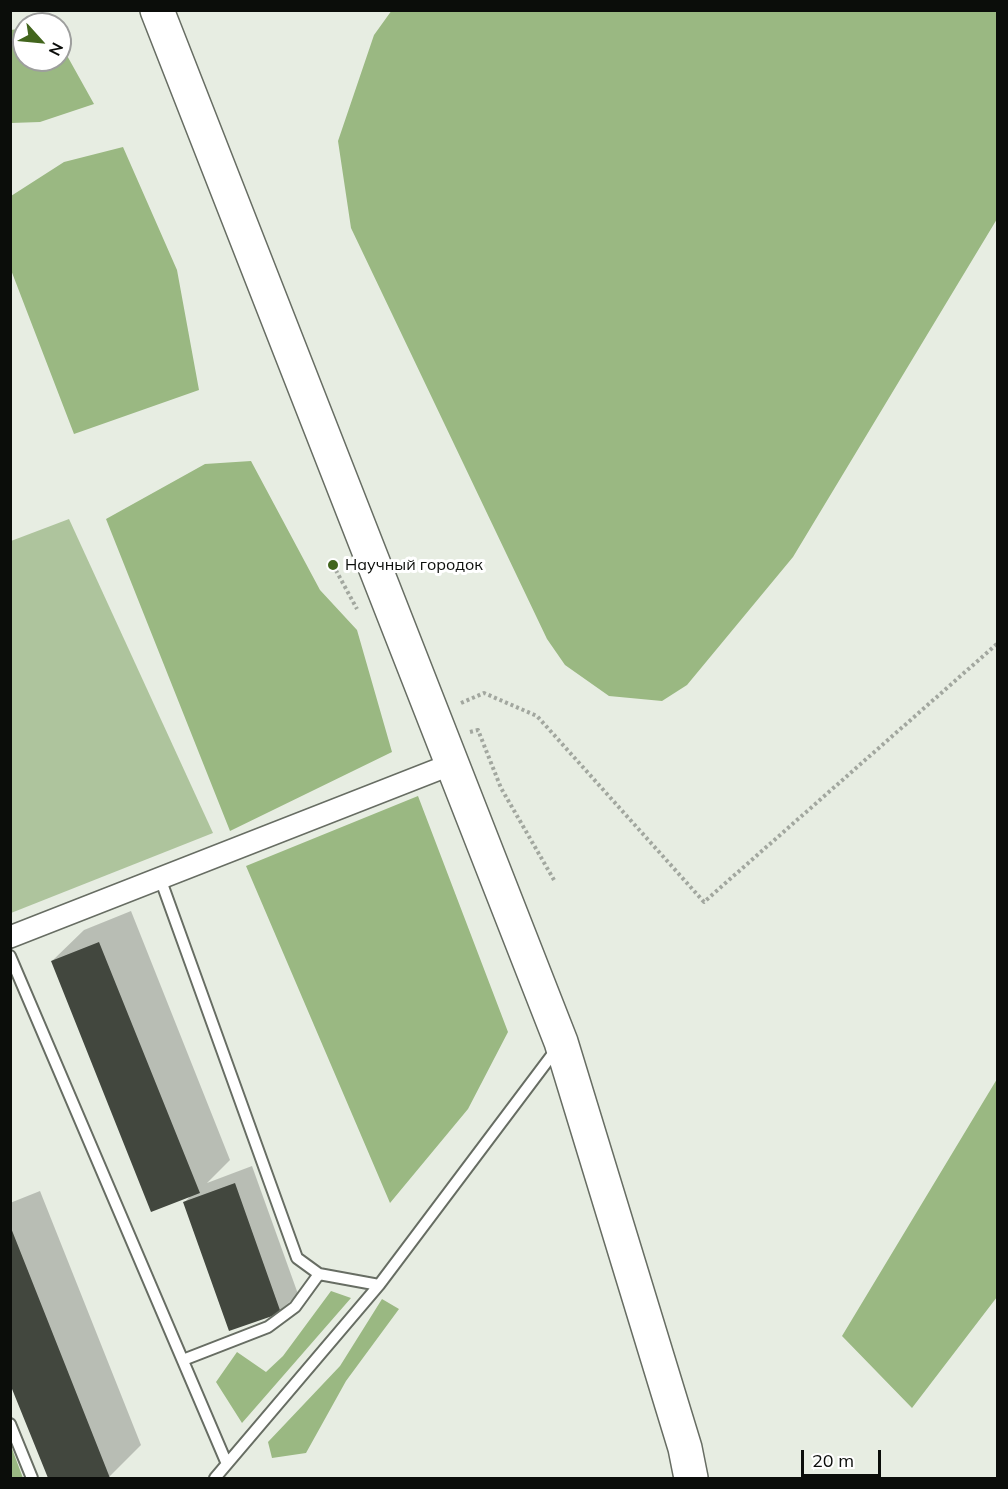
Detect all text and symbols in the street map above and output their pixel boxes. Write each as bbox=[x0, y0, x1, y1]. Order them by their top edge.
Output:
north arrow bbox=[12, 12, 72, 72]
text: N bbox=[45, 39, 68, 59]
place label: Научный городок bbox=[345, 555, 483, 575]
marker: Научный городок bbox=[326, 558, 340, 572]
scale bar bbox=[804, 1438, 884, 1476]
text: 20 m bbox=[812, 1449, 854, 1472]

